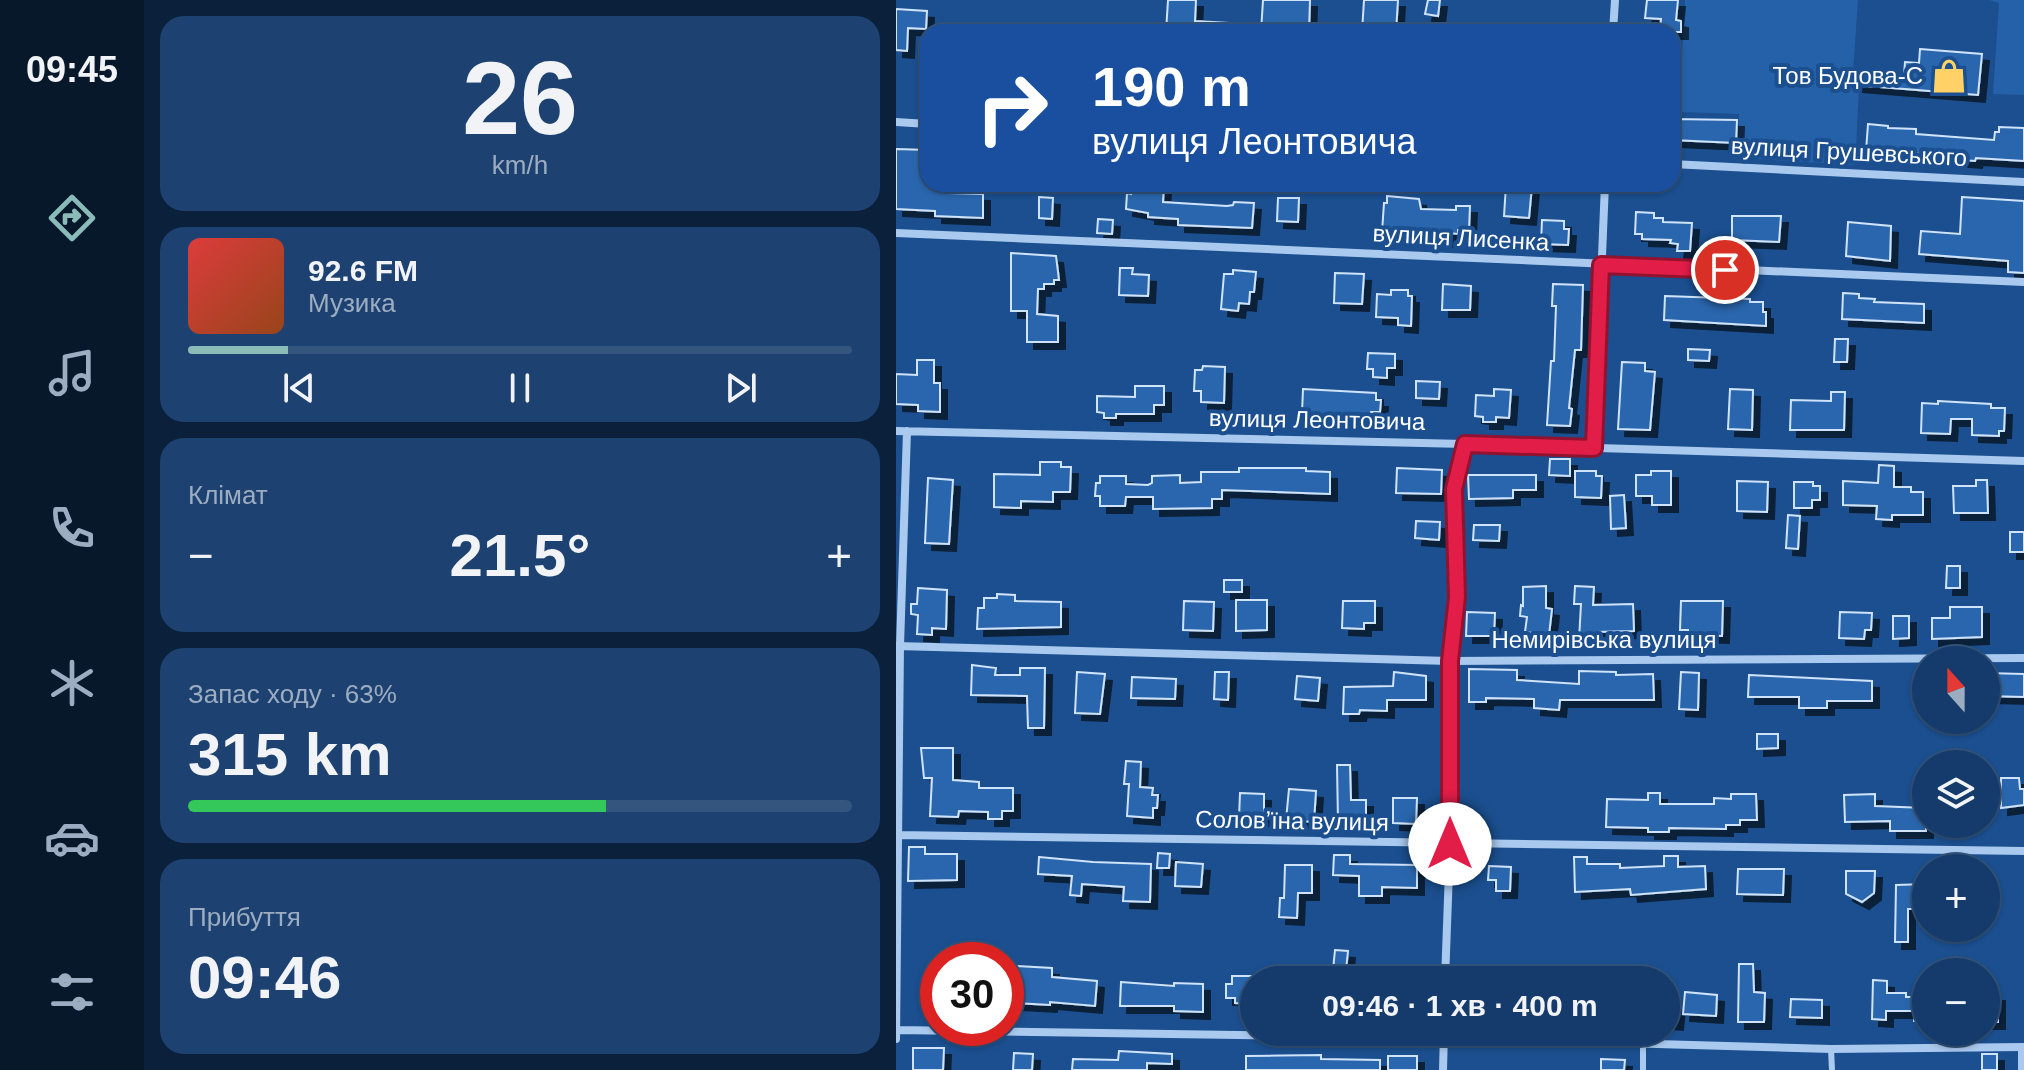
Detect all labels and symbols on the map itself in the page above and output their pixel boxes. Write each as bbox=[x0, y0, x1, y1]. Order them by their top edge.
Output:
shop icon: Тов Будова-С bbox=[1930, 57, 1968, 95]
place label: Тов Будова-С bbox=[1773, 62, 1923, 89]
street label: вулиця Грушевського bbox=[1730, 132, 1968, 171]
street label: вулиця Лисенка bbox=[1372, 219, 1551, 256]
pin bbox=[1691, 236, 1759, 304]
street label: вулиця Леонтовича bbox=[1209, 404, 1426, 435]
street label: Немирівська вулиця bbox=[1491, 626, 1717, 653]
north arrow bbox=[1912, 646, 2000, 734]
position arrow bbox=[1408, 802, 1492, 886]
street label: Соловʼїна вулиця bbox=[1195, 805, 1389, 836]
speed limit sign: 30 bbox=[920, 942, 1024, 1046]

